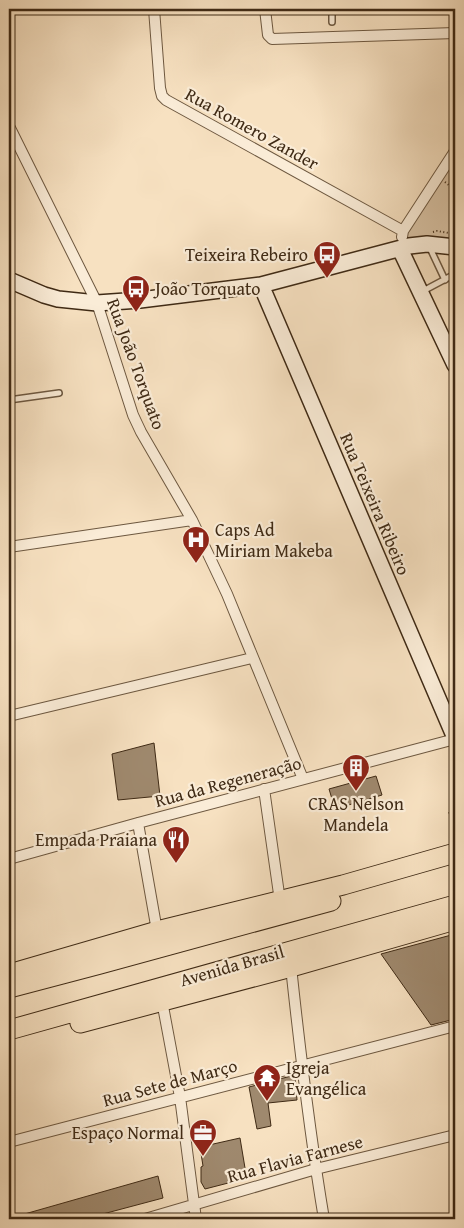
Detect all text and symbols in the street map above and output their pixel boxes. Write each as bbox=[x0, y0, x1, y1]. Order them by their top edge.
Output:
street label: Rua Romero Zander bbox=[180, 81, 325, 177]
bus stop icon: Teixeira Rebeiro bbox=[312, 240, 342, 279]
place label: Teixeira Rebeiro bbox=[185, 241, 308, 268]
bus stop icon: João Torquato bbox=[121, 274, 151, 313]
place label: João Torquato bbox=[153, 275, 261, 302]
street label: Rua João Torquato bbox=[100, 294, 173, 433]
street label: Rua Teixeira Ribeiro bbox=[333, 429, 418, 579]
place label: Caps Ad Miriam Makeba bbox=[215, 516, 333, 564]
hospital icon: Caps Ad Miriam Makeba bbox=[181, 525, 211, 564]
street label: Rua da Regeneração bbox=[152, 749, 304, 814]
building icon: CRAS Nelson Mandela bbox=[341, 753, 371, 792]
place label: CRAS Nelson Mandela bbox=[308, 790, 404, 838]
restaurant icon: Empada Praiana bbox=[161, 825, 191, 864]
place label: Empada Praiana bbox=[35, 826, 157, 853]
street label: Avenida Brasil bbox=[176, 938, 287, 993]
street label: Rua Sete de Março bbox=[100, 1052, 240, 1113]
place label: Igreja Evangélica bbox=[286, 1054, 367, 1102]
temple icon: Igreja Evangélica bbox=[252, 1063, 282, 1102]
office icon: Espaço Normal bbox=[188, 1118, 218, 1157]
place label: Espaço Normal bbox=[72, 1119, 184, 1146]
street label: Rua Flavia Farnese bbox=[224, 1127, 366, 1190]

